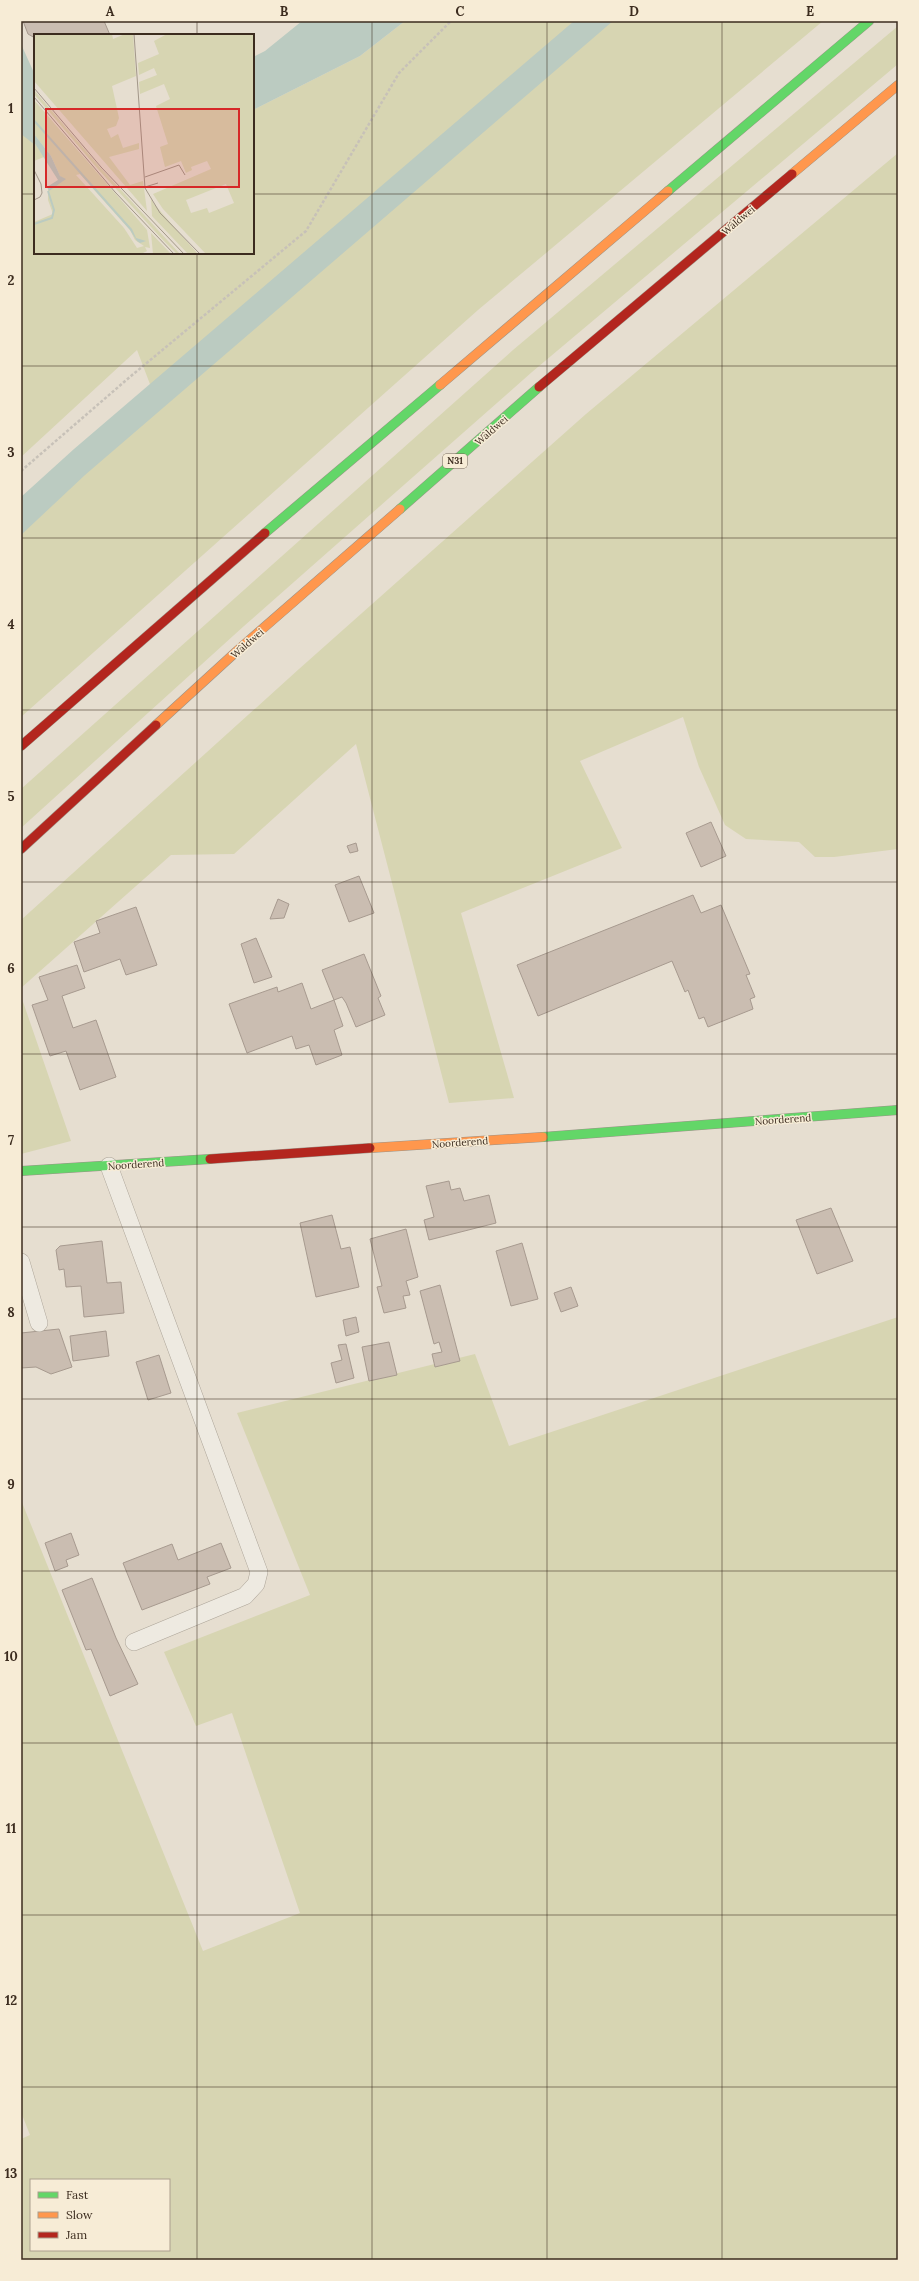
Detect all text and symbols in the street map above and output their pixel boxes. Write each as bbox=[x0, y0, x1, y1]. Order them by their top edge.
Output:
text: A bbox=[106, 3, 115, 20]
text: B bbox=[280, 3, 289, 20]
text: C bbox=[456, 3, 465, 20]
text: D bbox=[629, 3, 639, 20]
text: E bbox=[806, 3, 814, 20]
inset map bbox=[34, 34, 254, 254]
text: 1 bbox=[8, 100, 14, 117]
street label: Wâldwei bbox=[719, 203, 758, 238]
text: 2 bbox=[8, 272, 15, 289]
street label: Wâldwei bbox=[472, 412, 511, 448]
text: 3 bbox=[7, 444, 15, 461]
road number: N31 bbox=[443, 454, 467, 468]
text: 4 bbox=[7, 616, 15, 633]
street label: Wâldwei bbox=[228, 625, 267, 661]
text: 5 bbox=[7, 788, 15, 805]
text: 6 bbox=[7, 960, 15, 977]
street label: Noorderend bbox=[754, 1111, 812, 1128]
text: 7 bbox=[8, 1132, 14, 1149]
street label: Noorderend bbox=[431, 1134, 489, 1151]
street label: Noorderend bbox=[107, 1156, 165, 1173]
text: 8 bbox=[7, 1304, 15, 1321]
text: 9 bbox=[7, 1476, 15, 1493]
text: 10 bbox=[4, 1648, 18, 1665]
text: 11 bbox=[6, 1820, 16, 1837]
text: 12 bbox=[5, 1992, 17, 2009]
text: 13 bbox=[5, 2165, 17, 2182]
legend bbox=[30, 2179, 170, 2251]
text: Fast bbox=[66, 2187, 89, 2202]
text: Slow bbox=[66, 2207, 93, 2222]
text: Jam bbox=[65, 2227, 87, 2242]

